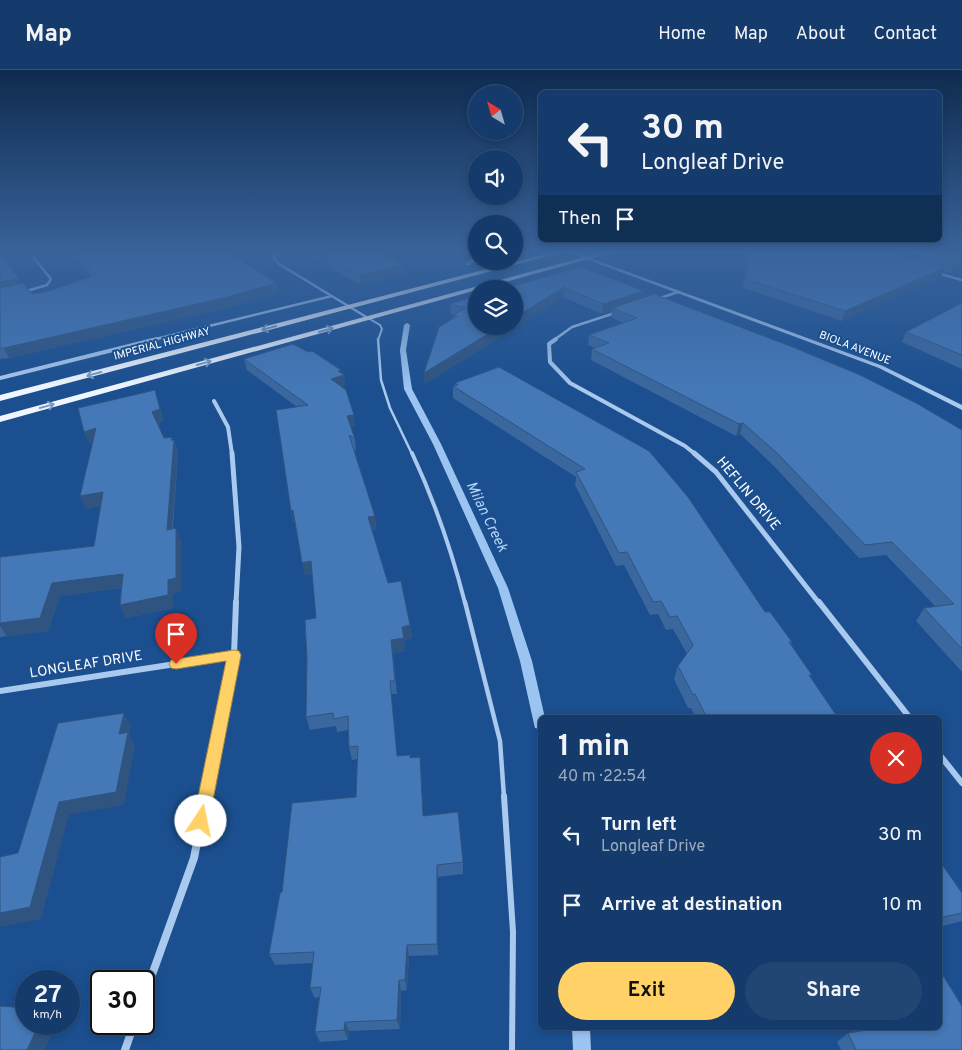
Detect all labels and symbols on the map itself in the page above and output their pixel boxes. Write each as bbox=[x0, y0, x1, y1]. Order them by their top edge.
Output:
north arrow bbox=[468, 85, 522, 140]
street label: IMPERIAL HIGHWAY bbox=[112, 324, 212, 364]
one-way arrow bbox=[261, 324, 277, 334]
one-way arrow bbox=[318, 325, 334, 334]
street label: BIOLA AVENUE bbox=[817, 328, 893, 368]
one-way arrow bbox=[195, 358, 211, 367]
one-way arrow bbox=[87, 369, 103, 379]
one-way arrow bbox=[39, 401, 55, 410]
street label: HEFLIN DRIVE bbox=[712, 454, 784, 534]
water label: Milan Creek bbox=[461, 479, 511, 556]
pin bbox=[155, 613, 197, 664]
street label: LONGLEAF DRIVE bbox=[28, 648, 144, 682]
position arrow bbox=[174, 794, 226, 846]
speed limit sign: 30 bbox=[90, 970, 155, 1035]

